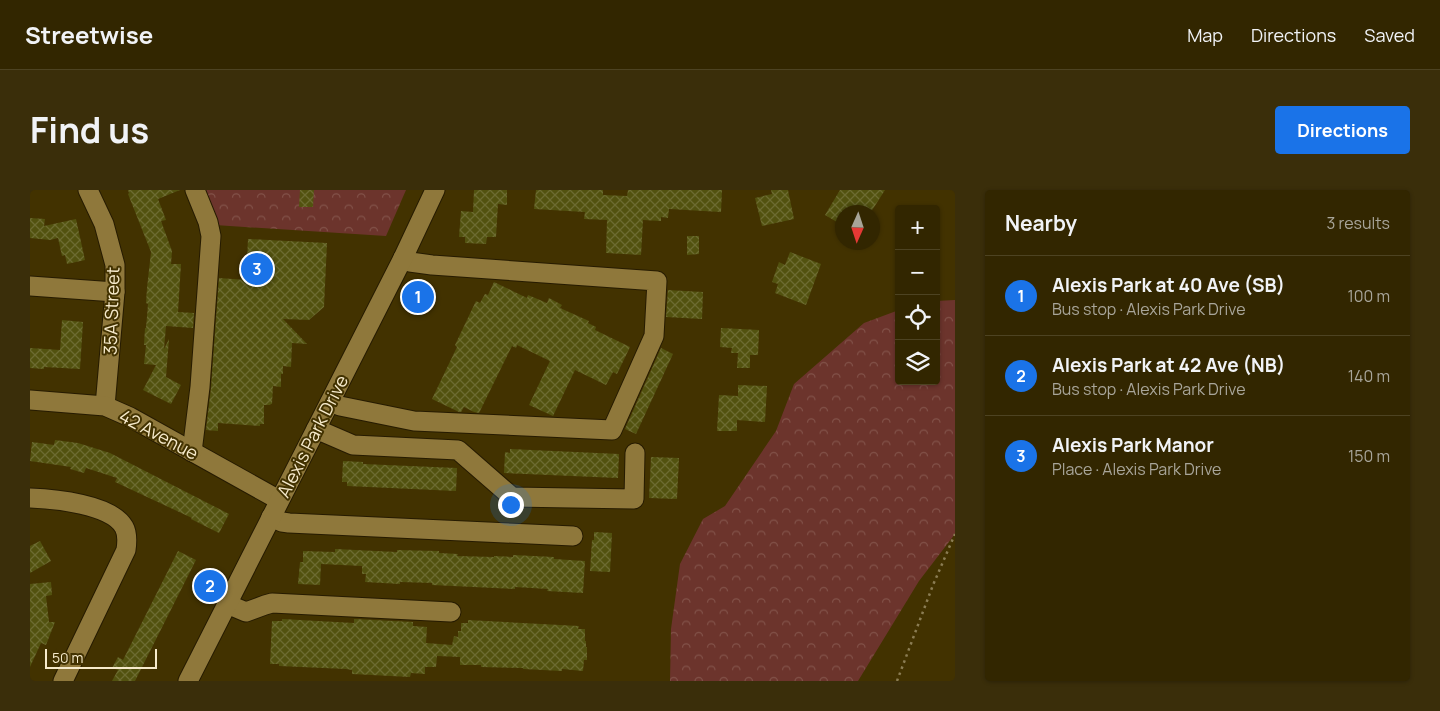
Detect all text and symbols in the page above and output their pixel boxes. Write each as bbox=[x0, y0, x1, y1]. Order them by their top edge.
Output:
text: Streetwise bbox=[25, 18, 153, 51]
text: Map bbox=[1187, 23, 1223, 47]
text: Directions bbox=[1251, 23, 1336, 47]
text: Saved bbox=[1364, 23, 1415, 47]
text: Find us bbox=[30, 106, 149, 154]
button: Directions bbox=[1275, 106, 1410, 154]
north arrow bbox=[835, 205, 880, 250]
map controls bbox=[895, 205, 940, 385]
button: + bbox=[895, 205, 940, 250]
text: Nearby bbox=[1005, 209, 1077, 237]
text: 3 results bbox=[1327, 212, 1390, 234]
pin: 3 bbox=[241, 250, 273, 288]
button: − bbox=[895, 250, 940, 295]
street label: 35A Street bbox=[97, 266, 125, 356]
text: Alexis Park at 40 Ave (SB) bbox=[1052, 272, 1285, 298]
pin: 1 bbox=[402, 278, 434, 316]
text: 1 bbox=[1017, 285, 1025, 307]
text: 100 m bbox=[1347, 285, 1390, 307]
button: locate bbox=[895, 295, 940, 340]
text: Bus stop · Alexis Park Drive bbox=[1052, 298, 1246, 320]
button: layers bbox=[895, 340, 940, 385]
text: Alexis Park at 42 Ave (NB) bbox=[1052, 352, 1285, 378]
text: 2 bbox=[1016, 365, 1026, 387]
text: 140 m bbox=[1348, 365, 1390, 387]
street label: Alexis Park Drive bbox=[271, 371, 353, 501]
text: Bus stop · Alexis Park Drive bbox=[1052, 378, 1246, 400]
street label: 42 Avenue bbox=[115, 403, 203, 465]
text: Alexis Park Manor bbox=[1052, 432, 1214, 458]
text: 3 bbox=[1016, 445, 1026, 467]
text: 150 m bbox=[1348, 445, 1390, 467]
text: Place · Alexis Park Drive bbox=[1052, 458, 1221, 480]
your location bbox=[498, 492, 524, 518]
pin: 2 bbox=[194, 567, 226, 605]
scale bar bbox=[45, 646, 158, 669]
text: 50 m bbox=[52, 648, 83, 667]

